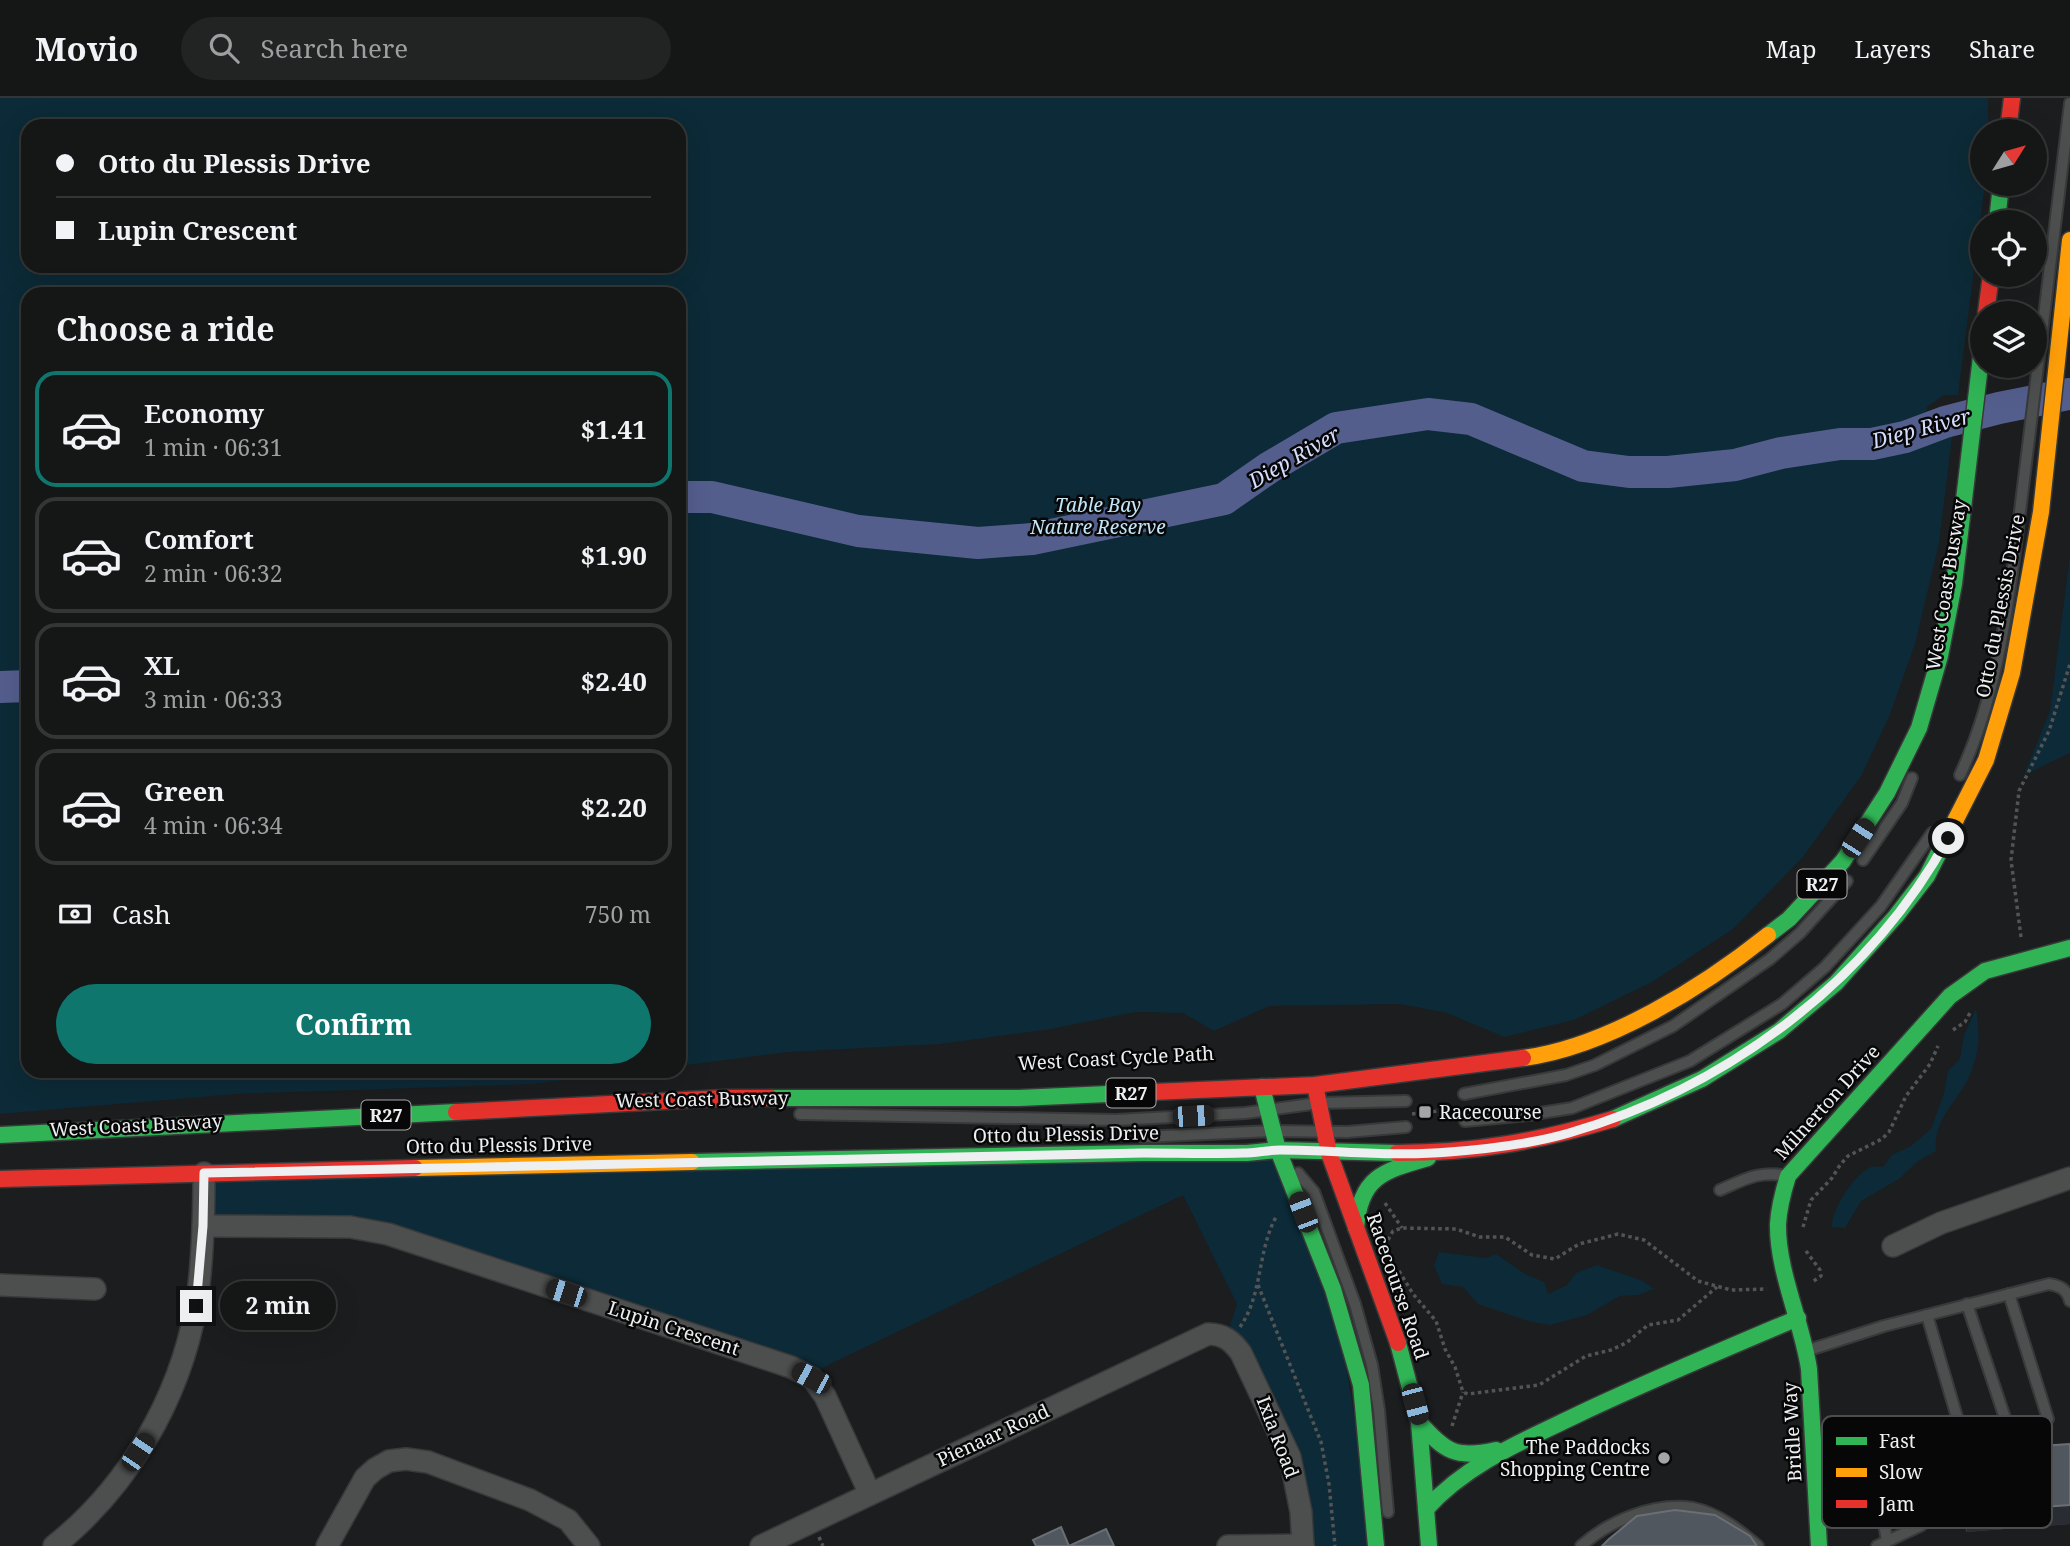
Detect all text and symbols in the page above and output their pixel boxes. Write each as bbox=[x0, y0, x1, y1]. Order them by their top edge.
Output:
search box bbox=[181, 17, 671, 80]
text: Movio bbox=[35, 26, 139, 71]
icon: search bbox=[205, 29, 243, 67]
text: Search here bbox=[261, 30, 408, 66]
text: Map bbox=[1766, 32, 1817, 65]
text: Layers bbox=[1855, 32, 1931, 65]
text: Share bbox=[1969, 32, 2035, 65]
north arrow bbox=[1970, 119, 2048, 196]
map controls bbox=[1970, 119, 2047, 378]
text: Otto du Plessis Drive bbox=[98, 145, 371, 181]
button: locate bbox=[1970, 210, 2047, 287]
text: Lupin Crescent bbox=[98, 212, 297, 248]
button: layers bbox=[1970, 301, 2047, 378]
text: Choose a ride bbox=[56, 307, 275, 350]
text: Economy bbox=[144, 395, 264, 431]
icon: car bbox=[60, 398, 123, 461]
water label: Diep River bbox=[1867, 401, 1974, 455]
text: $1.41 bbox=[581, 411, 647, 447]
water label: Diep River bbox=[1242, 419, 1345, 495]
text: 1 min · 06:31 bbox=[144, 431, 282, 463]
park label: Table Bay Nature Reserve bbox=[1029, 492, 1166, 540]
street label: West Coast Busway bbox=[1920, 497, 1972, 673]
street label: Otto du Plessis Drive bbox=[1969, 512, 2031, 700]
text: Comfort bbox=[144, 521, 254, 557]
icon: car bbox=[60, 524, 123, 587]
text: $1.90 bbox=[581, 537, 647, 573]
text: 2 min · 06:32 bbox=[144, 557, 282, 589]
text: XL bbox=[144, 647, 180, 683]
icon: car bbox=[60, 650, 123, 713]
text: $2.40 bbox=[581, 663, 647, 699]
text: 3 min · 06:33 bbox=[144, 683, 282, 715]
text: Green bbox=[144, 773, 225, 809]
icon: car bbox=[60, 776, 123, 839]
text: $2.20 bbox=[581, 789, 647, 825]
text: 4 min · 06:34 bbox=[144, 809, 282, 841]
car bbox=[1838, 815, 1879, 861]
route start bbox=[1932, 822, 1964, 854]
road number: R27 bbox=[1798, 870, 1846, 898]
icon: cash bbox=[56, 895, 94, 933]
text: Cash bbox=[112, 896, 171, 932]
text: 750 m bbox=[585, 898, 651, 930]
button: Confirm bbox=[56, 984, 651, 1064]
street label: Milnerton Drive bbox=[1768, 1039, 1886, 1165]
street label: West Coast Cycle Path bbox=[1017, 1040, 1215, 1076]
road number: R27 bbox=[1106, 1078, 1156, 1108]
street label: West Coast Busway bbox=[615, 1084, 789, 1114]
place label: Racecourse bbox=[1439, 1099, 1542, 1125]
road number: R27 bbox=[362, 1100, 410, 1130]
car bbox=[1172, 1104, 1215, 1128]
marker: Racecourse bbox=[1417, 1104, 1433, 1120]
street label: West Coast Busway bbox=[49, 1107, 223, 1143]
street label: Otto du Plessis Drive bbox=[973, 1119, 1159, 1149]
street label: Otto du Plessis Drive bbox=[406, 1130, 592, 1160]
car bbox=[1286, 1189, 1321, 1235]
street label: Racecourse Road bbox=[1361, 1209, 1435, 1363]
car bbox=[543, 1277, 590, 1309]
callout: 2 min bbox=[220, 1282, 336, 1330]
text: 2 min bbox=[245, 1289, 311, 1321]
route end bbox=[180, 1290, 212, 1322]
street label: Lupin Crescent bbox=[605, 1295, 743, 1362]
car bbox=[788, 1359, 835, 1397]
car bbox=[1400, 1381, 1431, 1427]
street label: Bridle Way bbox=[1776, 1381, 1808, 1482]
street label: Ixia Road bbox=[1251, 1392, 1306, 1482]
street label: Pienaar Road bbox=[933, 1398, 1054, 1472]
legend bbox=[1822, 1416, 2052, 1528]
text: Fast bbox=[1879, 1428, 1916, 1454]
car bbox=[118, 1429, 159, 1475]
place label: The Paddocks Shopping Centre bbox=[1500, 1434, 1650, 1482]
marker: The Paddocks Shopping Centre bbox=[1656, 1450, 1672, 1466]
text: Slow bbox=[1879, 1459, 1923, 1485]
text: Jam bbox=[1878, 1491, 1914, 1517]

